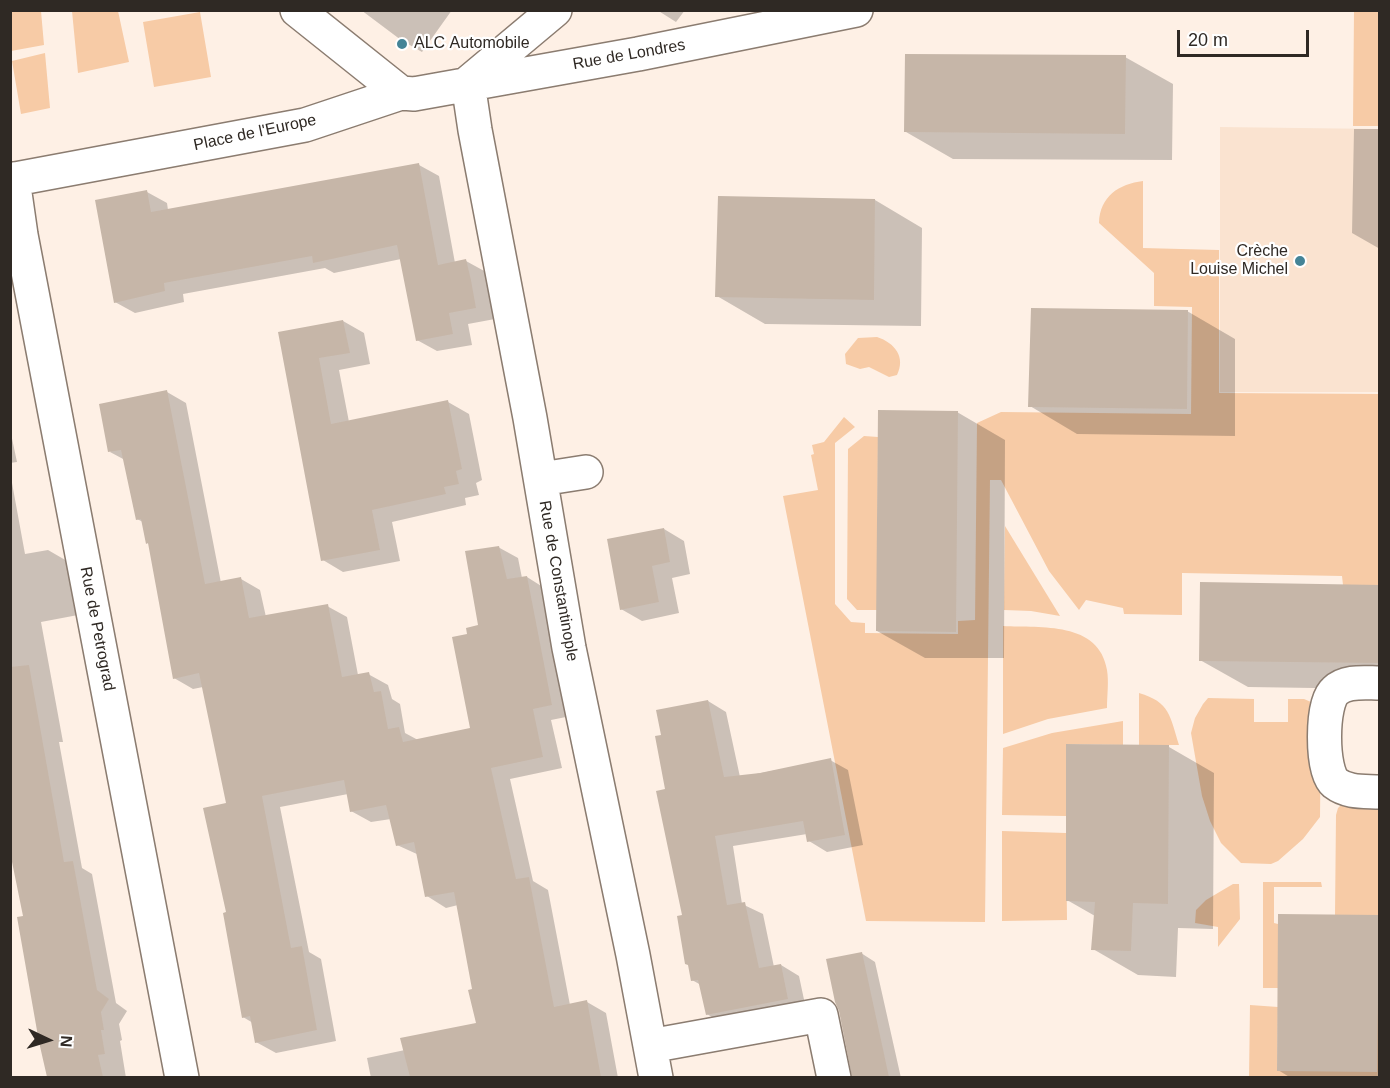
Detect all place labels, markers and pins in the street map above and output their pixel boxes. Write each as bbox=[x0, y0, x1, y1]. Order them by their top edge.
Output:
place label: ALC Automobile bbox=[414, 34, 530, 54]
marker: ALC Automobile bbox=[395, 37, 409, 51]
place label: Crèche Louise Michel bbox=[1190, 242, 1288, 280]
marker: Crèche Louise Michel bbox=[1293, 254, 1307, 268]

